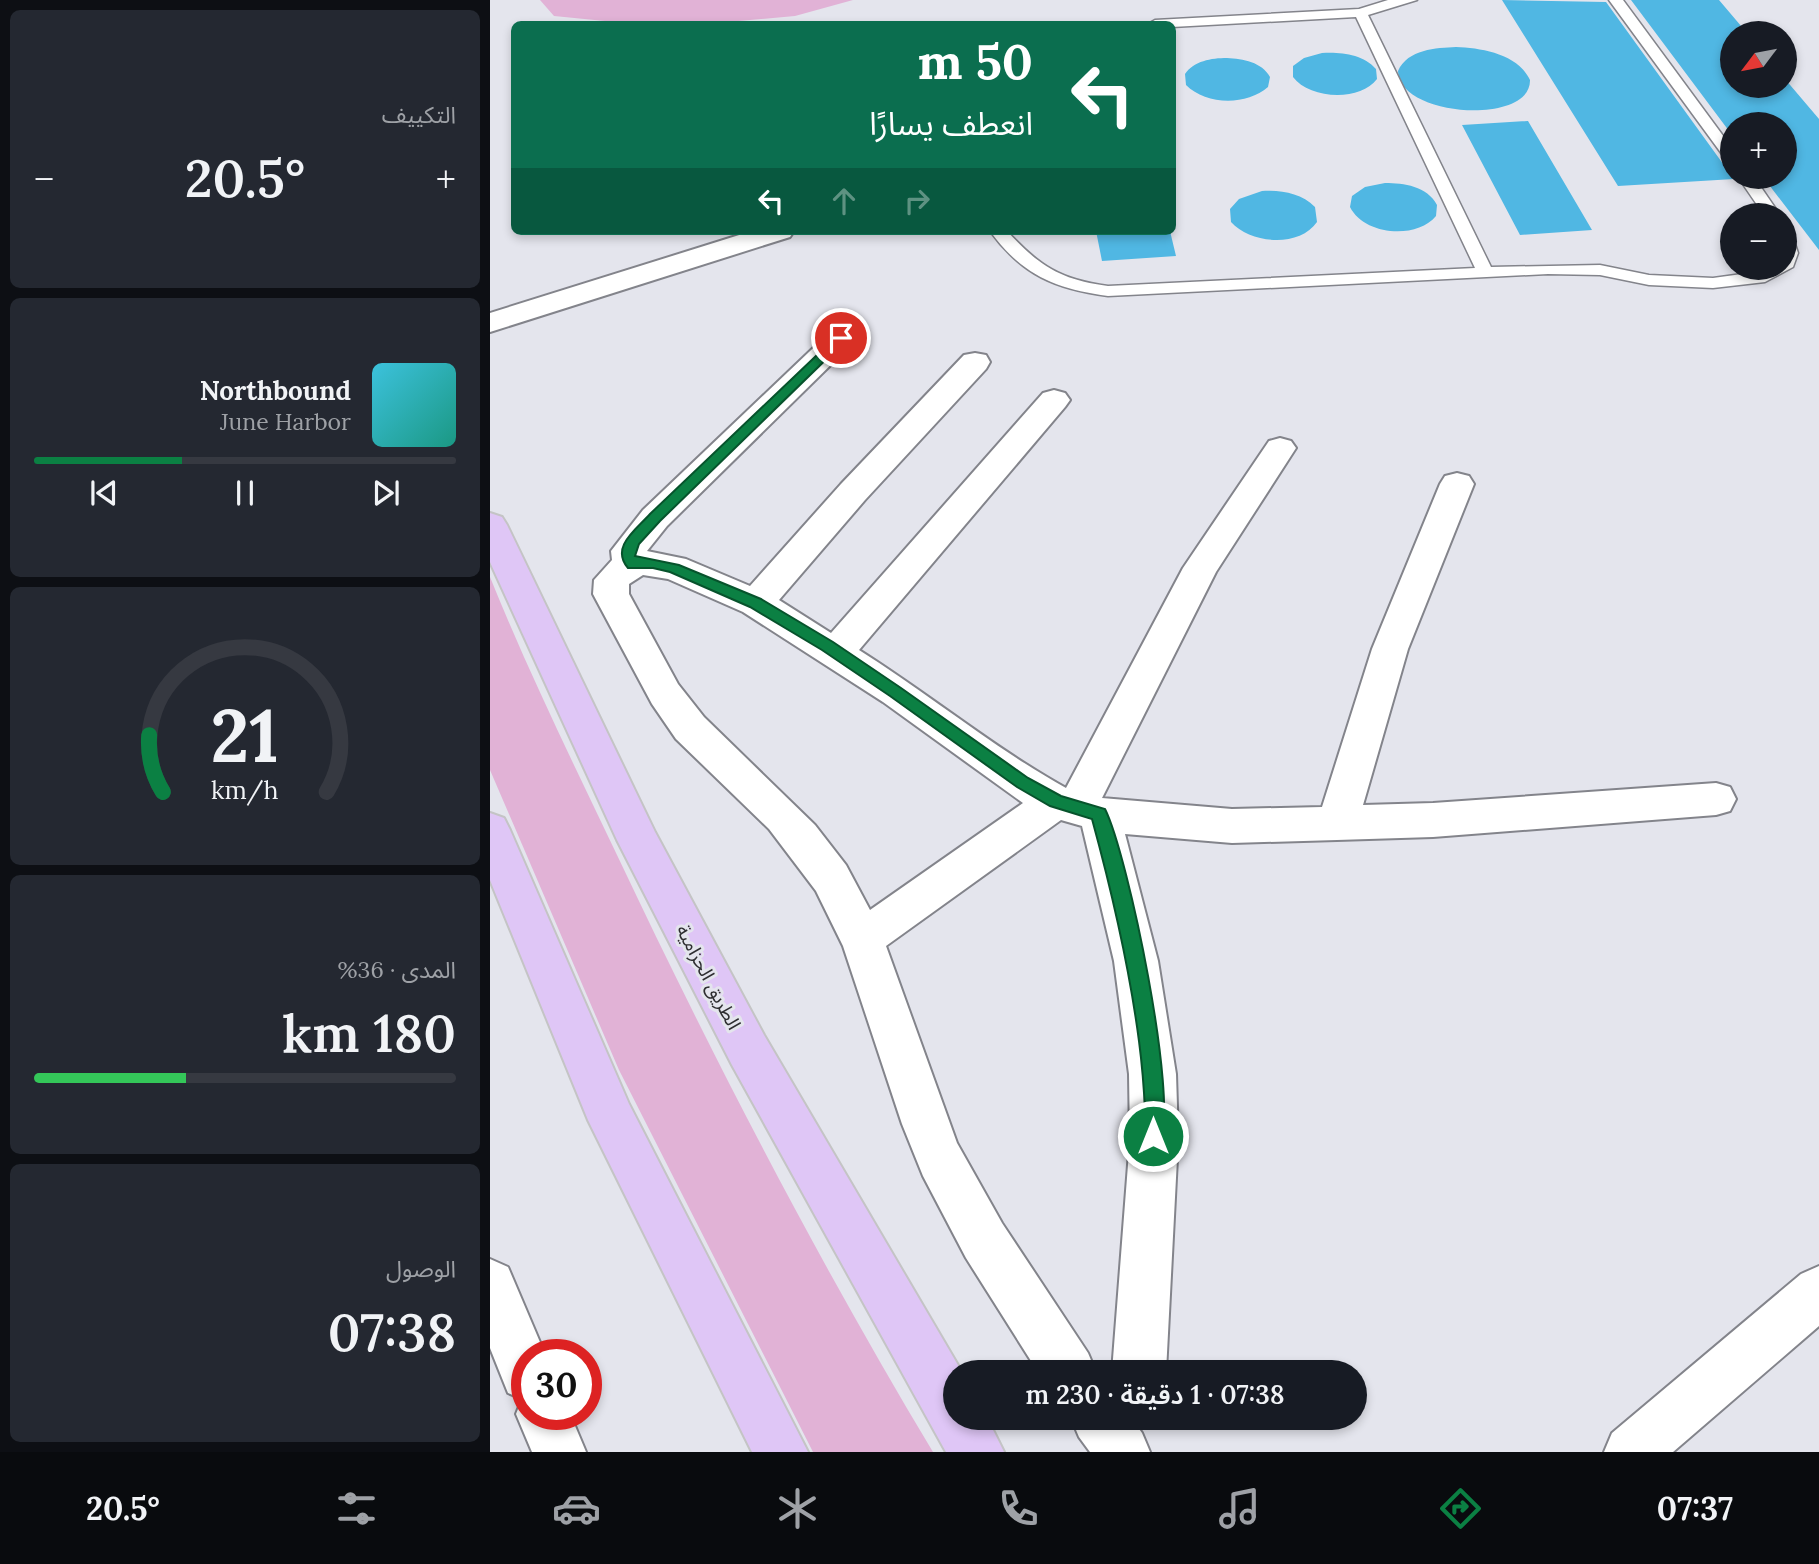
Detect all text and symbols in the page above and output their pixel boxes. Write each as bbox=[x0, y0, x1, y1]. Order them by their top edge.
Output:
north arrow bbox=[1720, 21, 1797, 98]
map controls bbox=[1720, 21, 1797, 280]
text: 50 m bbox=[917, 30, 1033, 92]
icon: left bbox=[1057, 49, 1148, 140]
text: التكييف bbox=[382, 100, 456, 129]
text: انعطف يسارًا bbox=[869, 103, 1033, 144]
button: + bbox=[1720, 112, 1797, 189]
text: 20.5° bbox=[185, 145, 305, 211]
text: − bbox=[34, 155, 54, 203]
text: + bbox=[436, 155, 456, 203]
icon: left bbox=[752, 182, 790, 220]
icon: ahead bbox=[825, 182, 863, 220]
icon: right bbox=[898, 182, 936, 220]
button: − bbox=[1720, 203, 1797, 280]
pin bbox=[811, 308, 871, 368]
icon: arrive bbox=[822, 319, 860, 357]
text: Northbound bbox=[200, 374, 351, 407]
text: June Harbor bbox=[220, 407, 351, 436]
icon: previous bbox=[85, 474, 123, 512]
icon: pause bbox=[226, 474, 264, 512]
icon: next bbox=[367, 474, 405, 512]
text: 21 bbox=[211, 689, 279, 782]
text: km/h bbox=[211, 774, 279, 806]
street label: الطريق الحزامية bbox=[671, 920, 747, 1034]
text: المدى · 36% bbox=[338, 955, 456, 984]
text: 180 km bbox=[282, 1000, 456, 1066]
position arrow bbox=[1116, 1099, 1190, 1173]
text: الوصول bbox=[386, 1254, 456, 1283]
text: 07:38 bbox=[328, 1299, 456, 1365]
speed limit sign: 30 bbox=[511, 1339, 602, 1430]
text: 07:38 · 1 دقيقة · 230 m bbox=[1025, 1378, 1285, 1411]
icon: filters bbox=[332, 1484, 381, 1533]
icon: car bbox=[552, 1484, 601, 1533]
icon: climate bbox=[773, 1484, 822, 1533]
icon: phone bbox=[994, 1484, 1043, 1533]
icon: music bbox=[1215, 1484, 1264, 1533]
icon: directions bbox=[1436, 1484, 1485, 1533]
text: 20.5° bbox=[86, 1488, 160, 1529]
text: 07:37 bbox=[1657, 1488, 1733, 1529]

